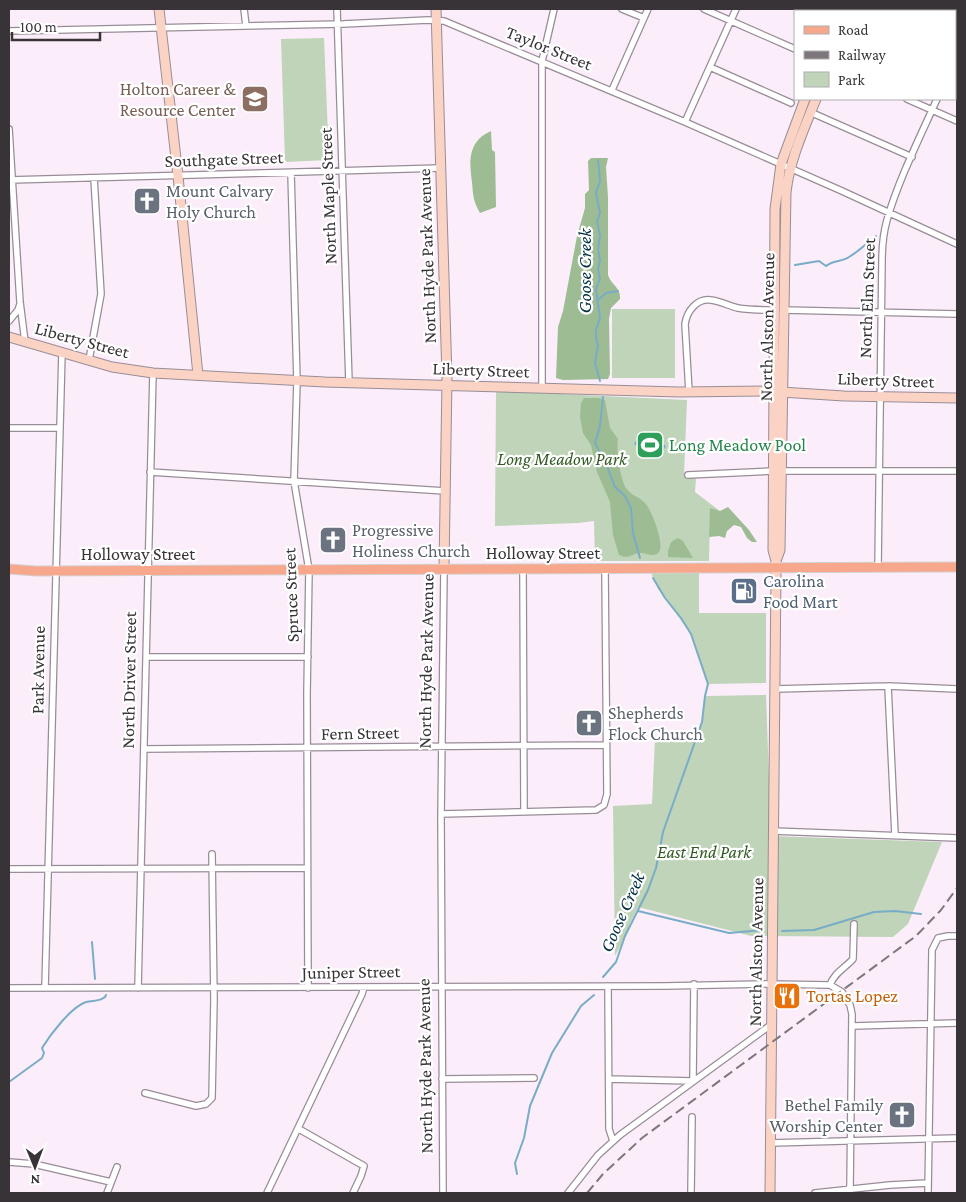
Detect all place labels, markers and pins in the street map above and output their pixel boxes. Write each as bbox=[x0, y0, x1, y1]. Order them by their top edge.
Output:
place label: Holton Career & Resource Center bbox=[120, 79, 237, 120]
school or university icon: Holton Career & Resource Center bbox=[240, 84, 270, 114]
place label: Mount Calvary Holy Church bbox=[166, 181, 274, 222]
church icon: Mount Calvary Holy Church bbox=[132, 186, 162, 216]
sports icon: Long Meadow Pool bbox=[635, 430, 665, 460]
place label: Long Meadow Pool bbox=[669, 435, 806, 455]
place label: Progressive Holiness Church bbox=[352, 520, 470, 561]
church icon: Progressive Holiness Church bbox=[318, 525, 348, 555]
place label: Carolina Food Mart bbox=[763, 571, 839, 612]
fuel station icon: Carolina Food Mart bbox=[729, 576, 759, 606]
place label: Shepherds Flock Church bbox=[608, 703, 703, 744]
church icon: Shepherds Flock Church bbox=[574, 708, 604, 738]
restaurant icon: Tortas Lopez bbox=[772, 981, 802, 1011]
place label: Tortas Lopez bbox=[806, 986, 898, 1006]
place label: Bethel Family Worship Center bbox=[770, 1095, 884, 1136]
church icon: Bethel Family Worship Center bbox=[887, 1100, 917, 1130]

